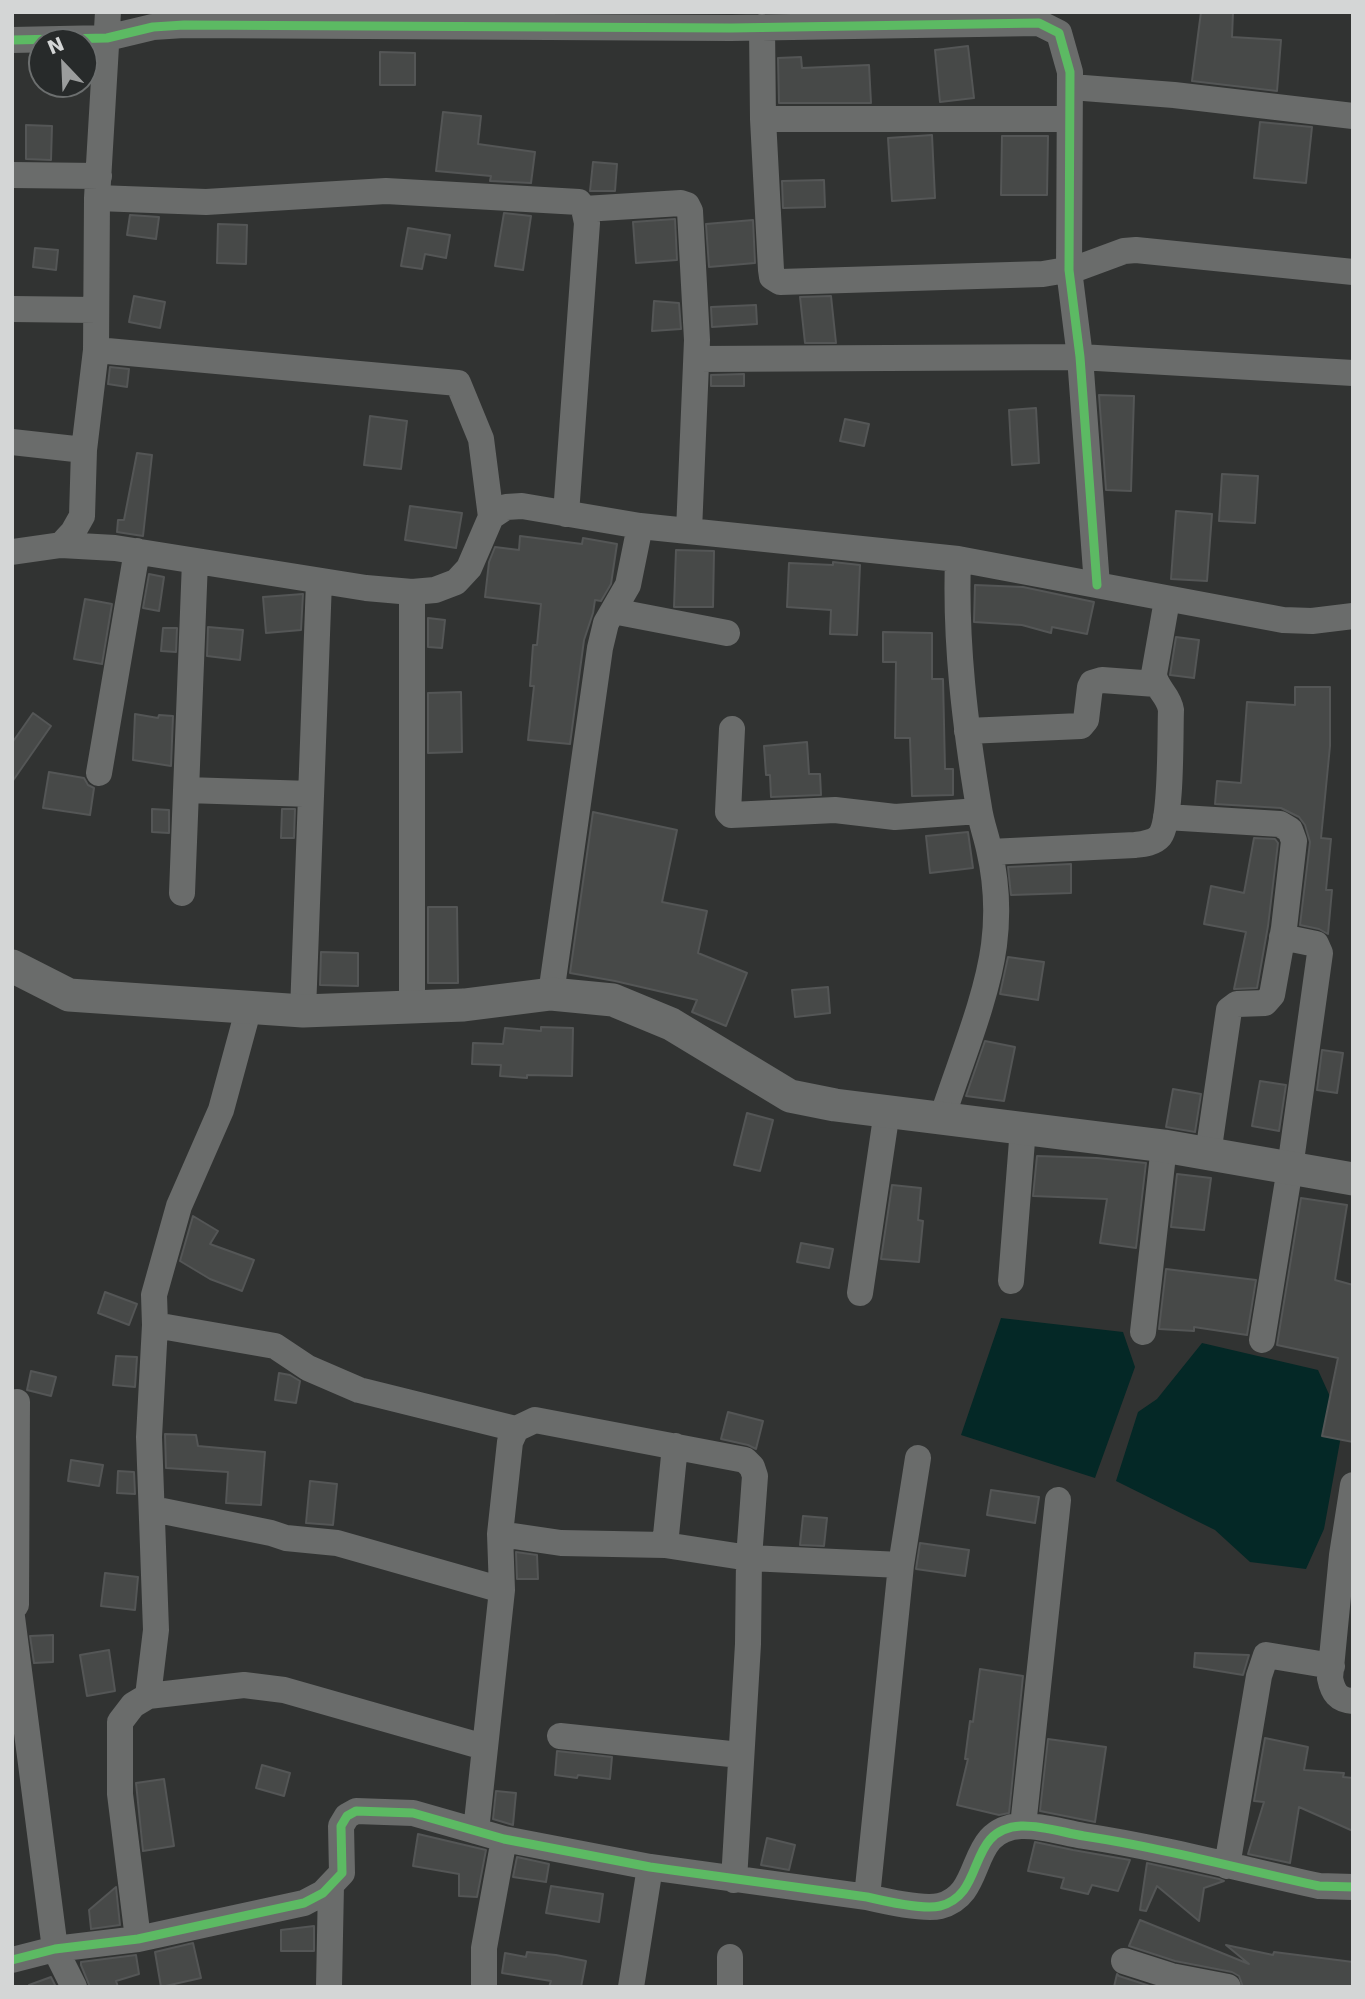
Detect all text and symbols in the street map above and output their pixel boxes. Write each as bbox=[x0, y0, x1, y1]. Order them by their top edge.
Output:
north arrow bbox=[28, 28, 98, 98]
text: N bbox=[44, 32, 67, 59]

